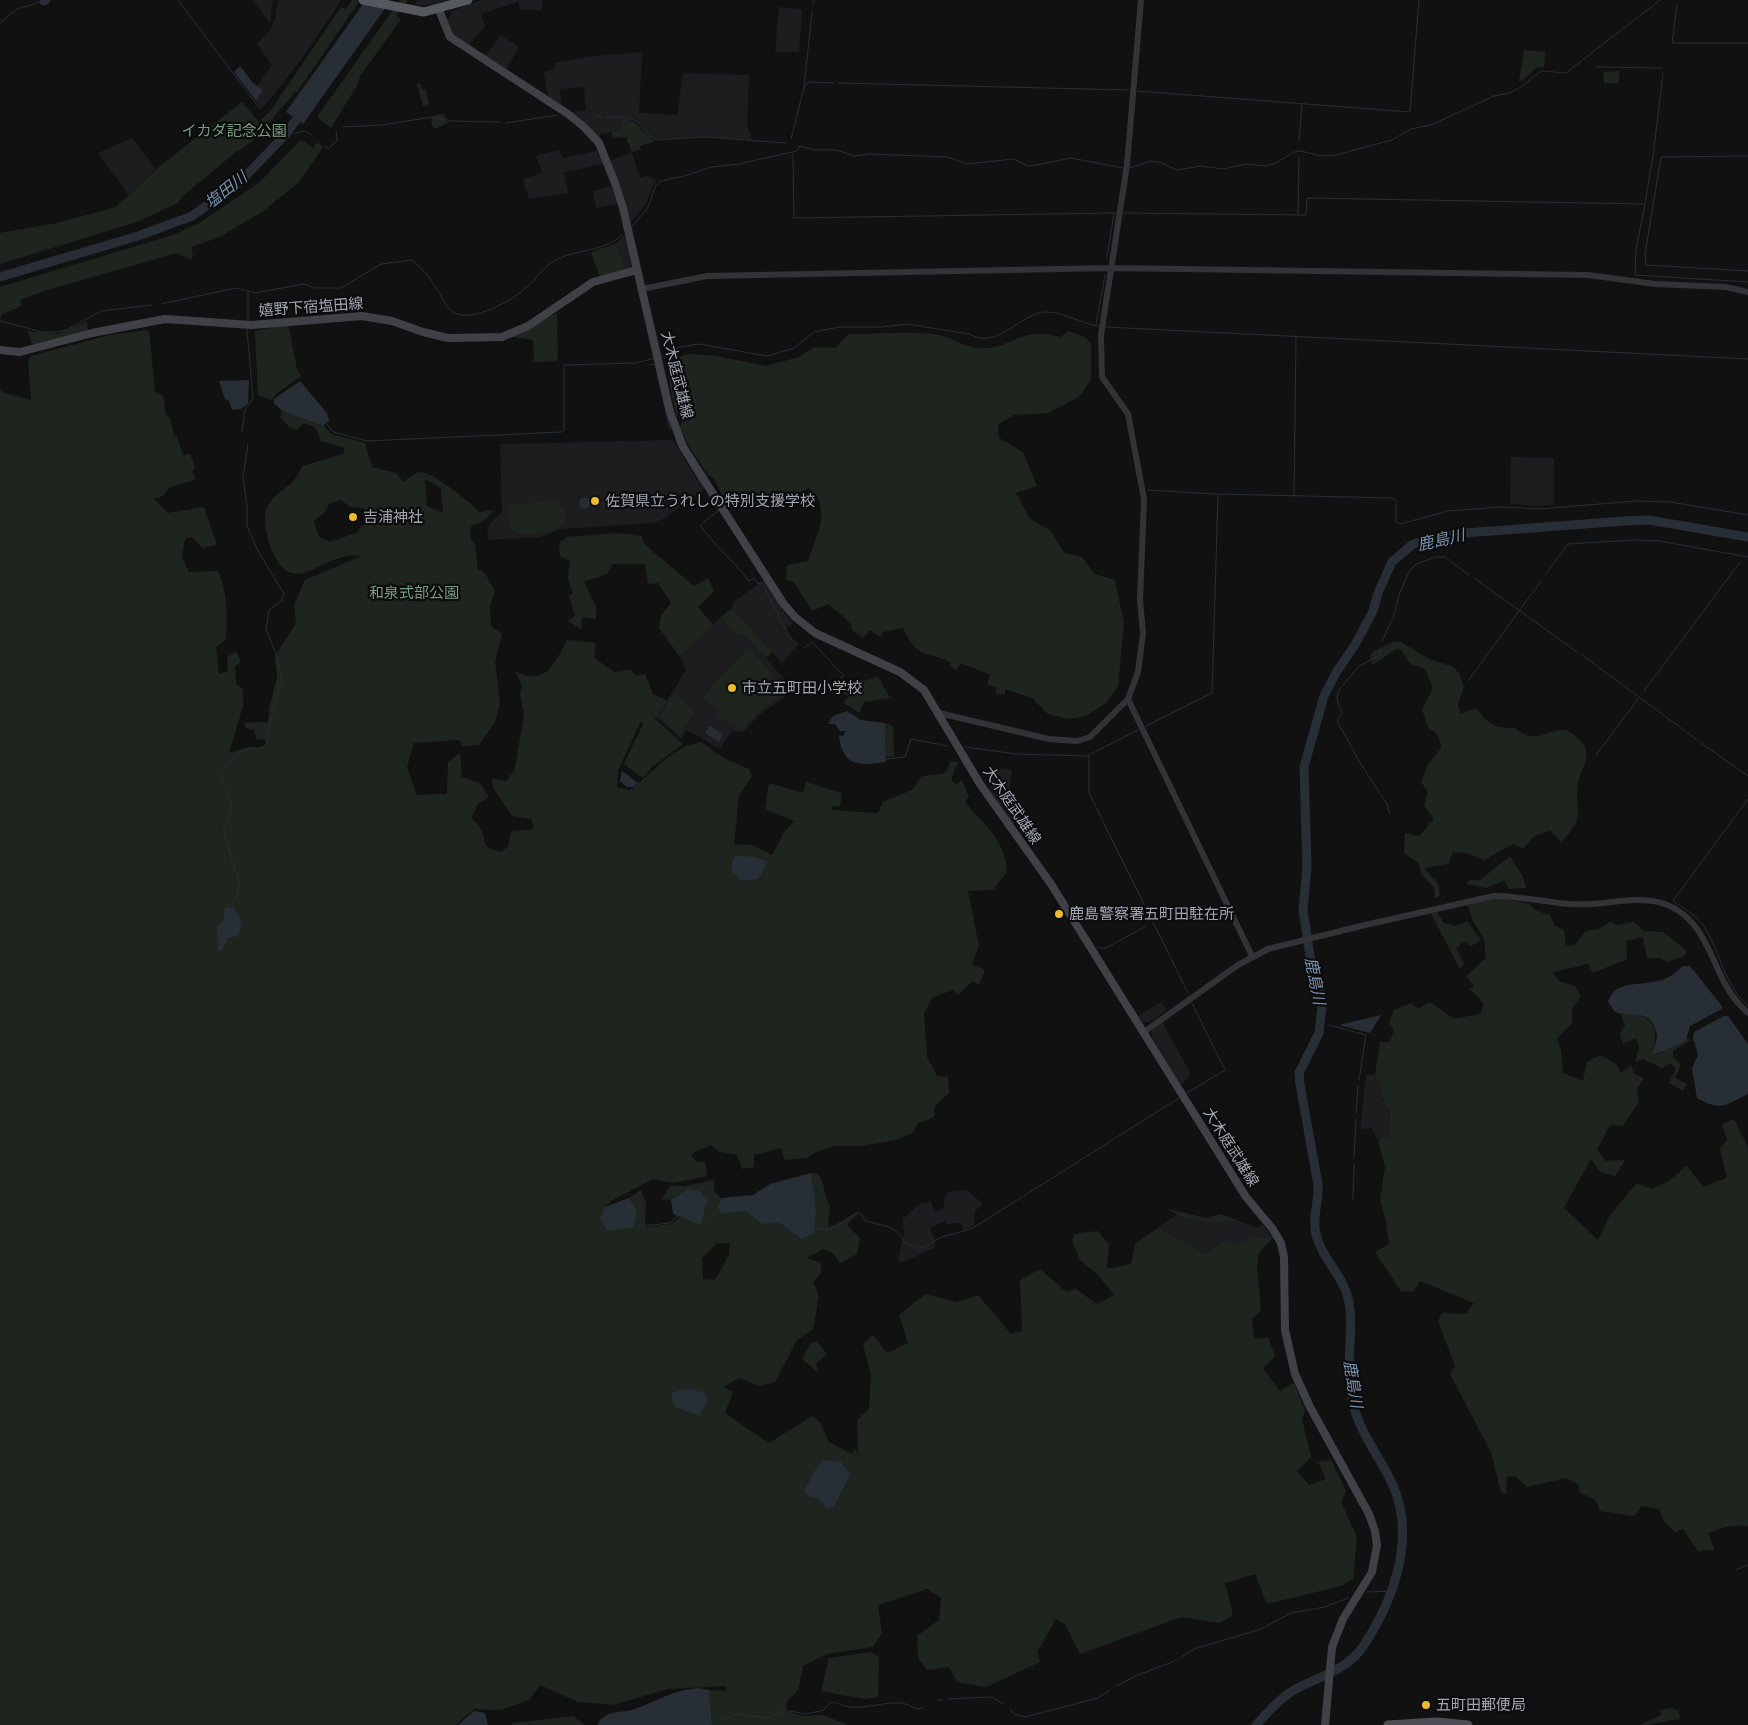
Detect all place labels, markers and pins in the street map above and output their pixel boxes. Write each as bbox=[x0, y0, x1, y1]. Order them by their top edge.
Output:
place label: 佐賀県立うれしの特別支援学校 bbox=[605, 492, 815, 510]
marker: 佐賀県立うれしの特別支援学校 bbox=[589, 495, 601, 507]
place label: 吉浦神社 bbox=[363, 508, 423, 526]
marker: 吉浦神社 bbox=[347, 511, 359, 523]
place label: 市立五町田小学校 bbox=[742, 679, 862, 697]
marker: 市立五町田小学校 bbox=[726, 682, 738, 694]
place label: 鹿島警察署五町田駐在所 bbox=[1069, 905, 1234, 923]
marker: 鹿島警察署五町田駐在所 bbox=[1053, 908, 1065, 920]
place label: 五町田郵便局 bbox=[1436, 1696, 1526, 1714]
marker: 五町田郵便局 bbox=[1420, 1699, 1432, 1711]

